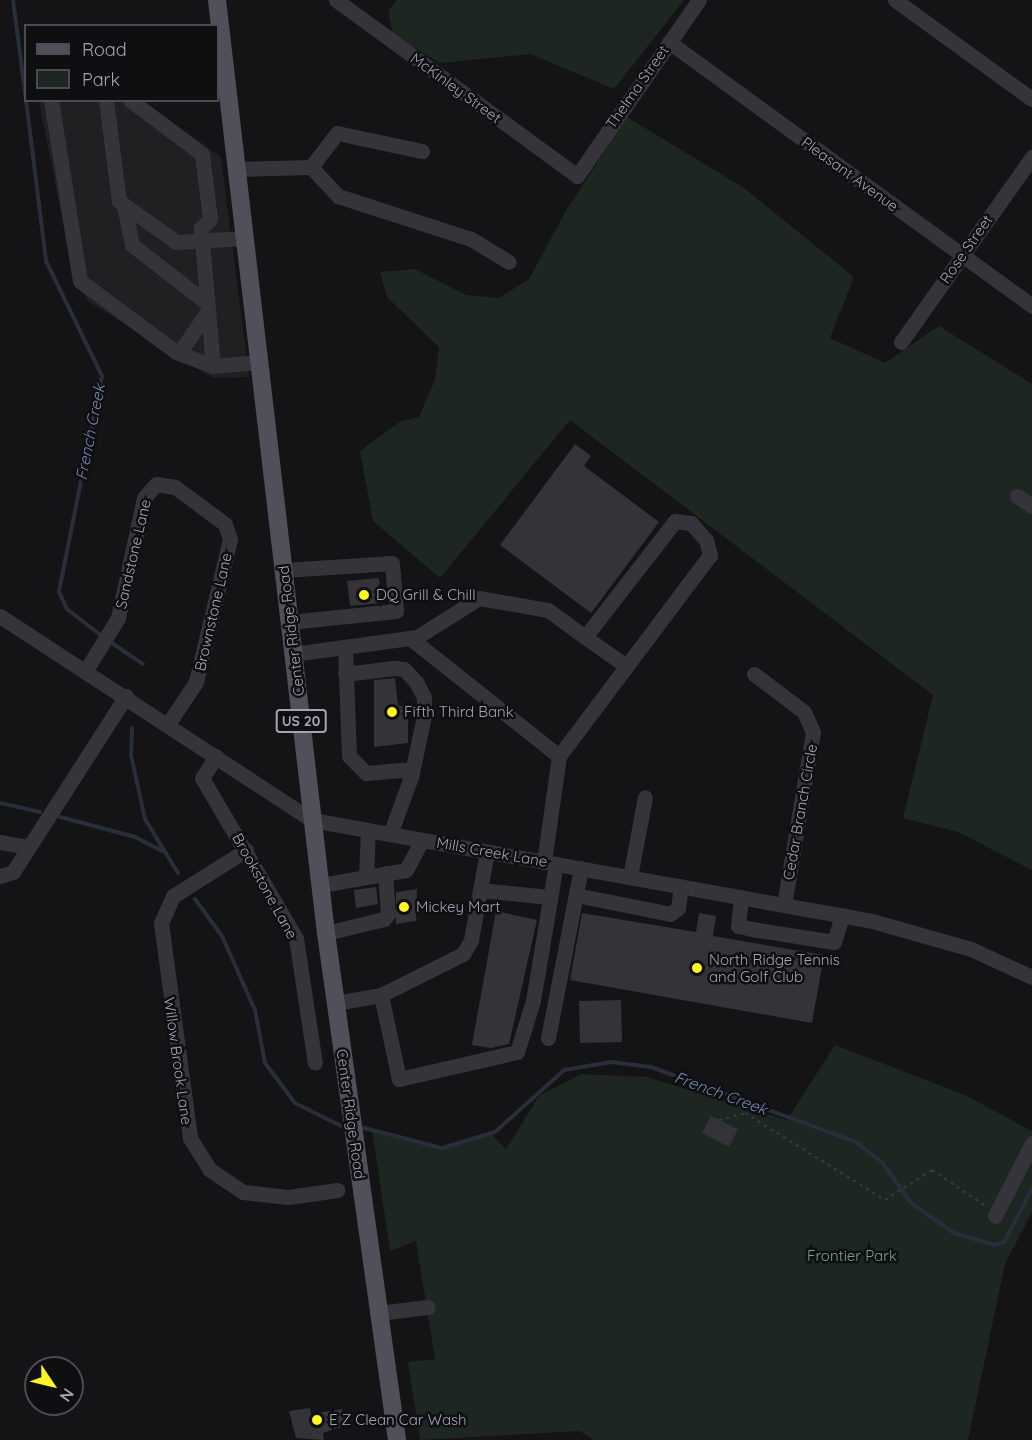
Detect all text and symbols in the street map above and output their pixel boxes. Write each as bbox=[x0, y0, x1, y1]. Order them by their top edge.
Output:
legend bbox=[24, 24, 219, 102]
text: Road bbox=[82, 38, 127, 61]
street label: Thelma Street bbox=[602, 42, 672, 132]
street label: McKinley Street bbox=[407, 49, 505, 127]
text: Park bbox=[82, 68, 120, 91]
street label: Pleasant Avenue bbox=[798, 133, 902, 215]
street label: Rose Street bbox=[936, 211, 996, 287]
water label: French Creek bbox=[71, 382, 109, 482]
street label: Sandstone Lane bbox=[112, 497, 154, 611]
street label: Brownstone Lane bbox=[191, 551, 235, 673]
street label: Center Ridge Road bbox=[274, 565, 308, 697]
place label: DQ Grill & Chill bbox=[376, 586, 476, 604]
marker: DQ Grill & Chill bbox=[357, 588, 371, 602]
place label: Fifth Third Bank bbox=[404, 703, 514, 721]
marker: Fifth Third Bank bbox=[385, 705, 399, 719]
road number: US 20 bbox=[276, 710, 326, 732]
street label: Cedar Branch Circle bbox=[779, 743, 821, 881]
street label: Brookstone Lane bbox=[229, 830, 301, 942]
street label: Mills Creek Lane bbox=[435, 833, 549, 871]
place label: Mickey Mart bbox=[416, 898, 500, 916]
marker: Mickey Mart bbox=[397, 900, 411, 914]
place label: North Ridge Tennis and Golf Club bbox=[709, 950, 840, 985]
marker: North Ridge Tennis and Golf Club bbox=[690, 961, 704, 975]
street label: Willow Brook Lane bbox=[160, 996, 196, 1126]
street label: Center Ridge Road bbox=[333, 1048, 369, 1180]
water label: French Creek bbox=[672, 1067, 770, 1119]
park label: Frontier Park bbox=[807, 1247, 897, 1265]
north arrow bbox=[24, 1356, 84, 1416]
text: N bbox=[56, 1385, 79, 1406]
place label: E Z Clean Car Wash bbox=[329, 1411, 467, 1429]
marker: E Z Clean Car Wash bbox=[310, 1413, 324, 1427]

